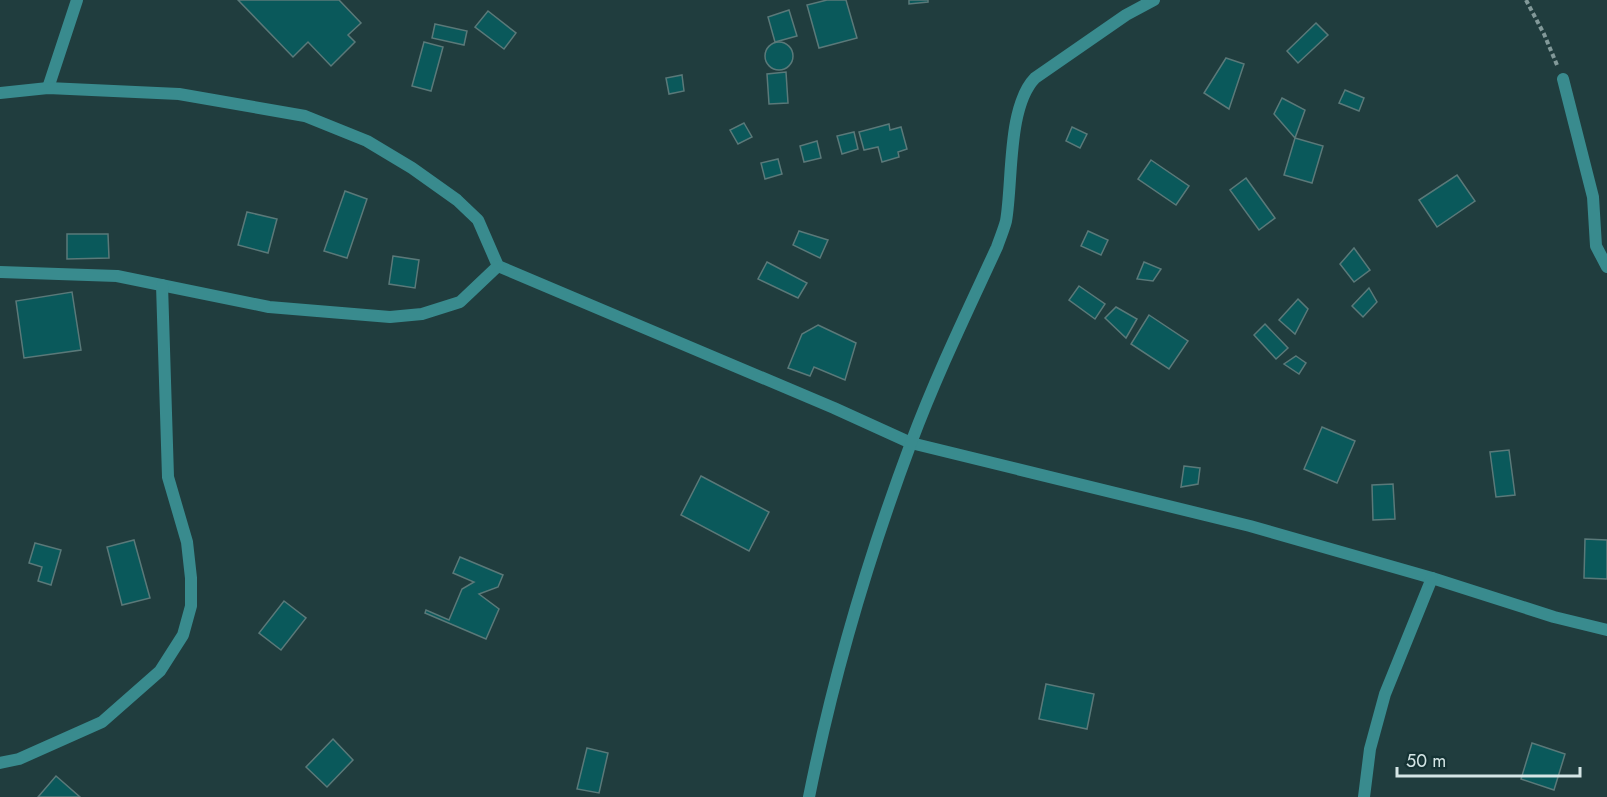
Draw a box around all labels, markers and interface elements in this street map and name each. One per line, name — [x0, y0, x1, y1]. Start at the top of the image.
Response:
scale bar — [1397, 740, 1580, 778]
text: 50 m — [1406, 748, 1446, 774]

